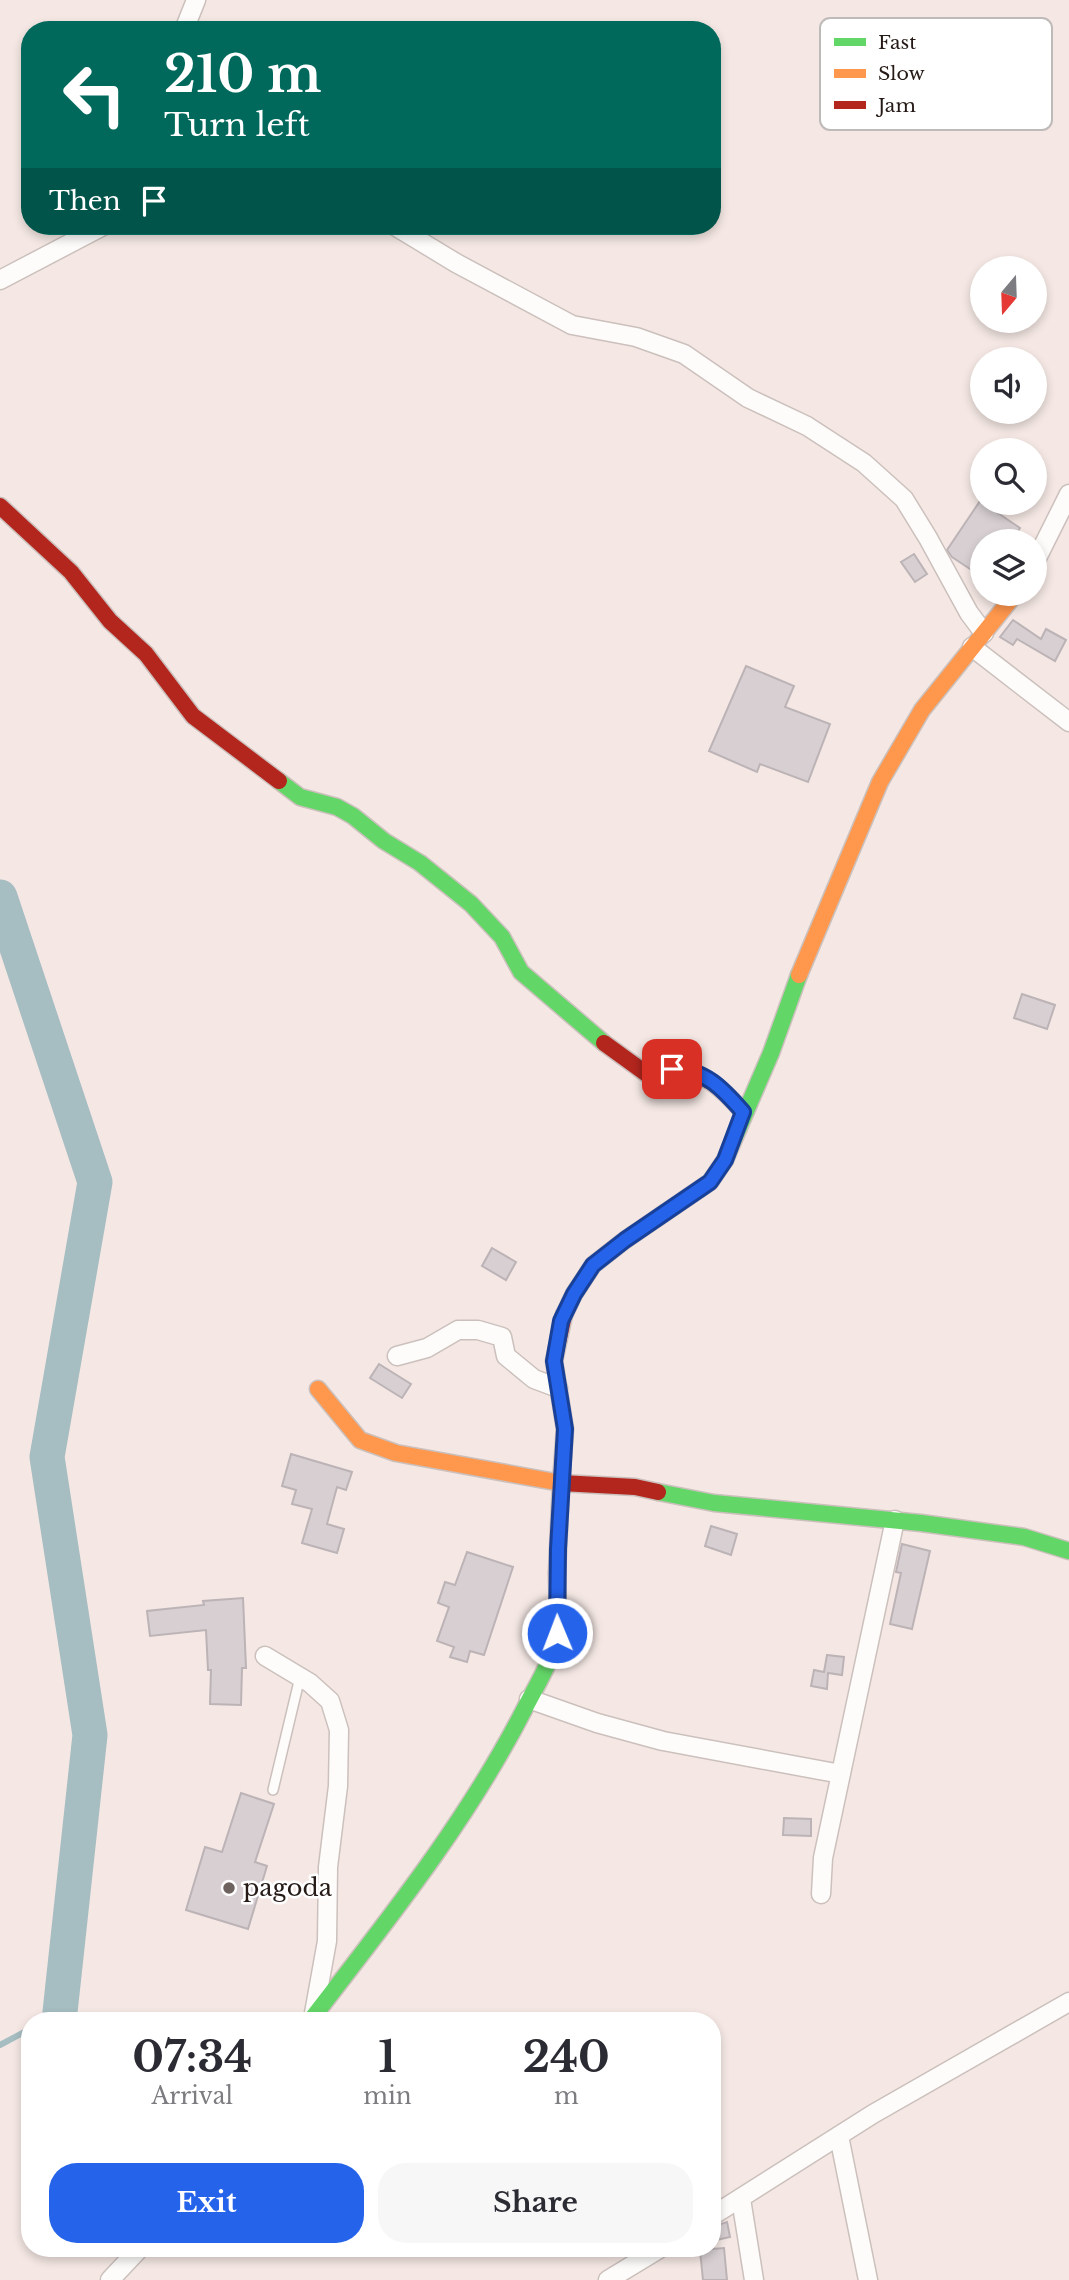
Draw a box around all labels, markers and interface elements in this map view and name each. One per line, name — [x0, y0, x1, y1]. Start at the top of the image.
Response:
legend — [820, 18, 1052, 130]
text: Fast — [878, 31, 917, 54]
text: 210 m — [164, 44, 322, 105]
icon: left — [49, 49, 140, 140]
text: Slow — [878, 62, 925, 85]
text: Jam — [875, 94, 916, 117]
text: Turn left — [164, 105, 310, 145]
icon: arrive — [135, 182, 173, 220]
text: Then — [49, 185, 121, 217]
north arrow — [970, 256, 1046, 332]
map controls — [970, 256, 1047, 606]
button: sound — [970, 347, 1047, 424]
button: search — [970, 438, 1047, 515]
button: layers — [970, 529, 1047, 606]
pin — [642, 1039, 702, 1099]
icon: arrive — [653, 1050, 691, 1088]
position arrow — [520, 1596, 594, 1670]
place label: pagoda — [243, 1873, 333, 1902]
marker: pagoda — [221, 1880, 237, 1896]
text: 07:34 — [132, 2031, 252, 2083]
text: 1 — [378, 2031, 397, 2083]
text: 240 — [523, 2031, 610, 2083]
text: Arrival — [151, 2082, 233, 2110]
text: min — [363, 2082, 412, 2110]
text: m — [554, 2082, 579, 2110]
button: Exit — [49, 2163, 364, 2243]
button: Share — [378, 2163, 693, 2243]

